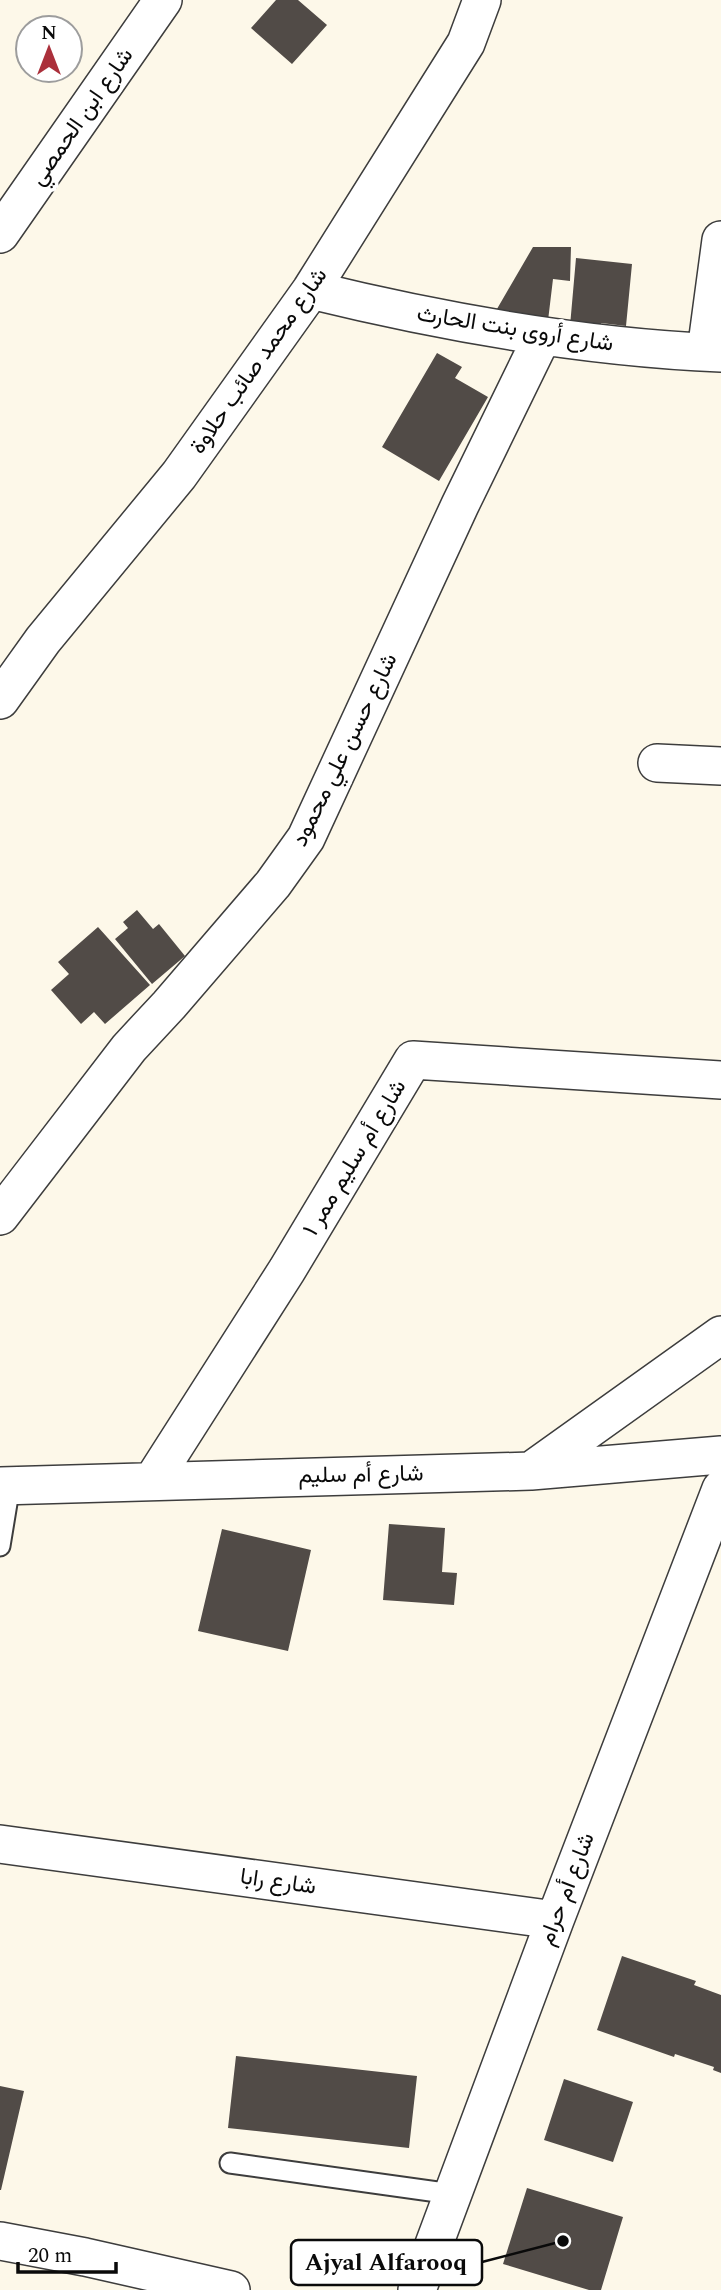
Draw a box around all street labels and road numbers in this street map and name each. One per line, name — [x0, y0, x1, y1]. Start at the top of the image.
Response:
street label: شارع ابن الحمصي — [21, 41, 143, 193]
street label: شارع محمد صائب حلاوة — [181, 261, 337, 461]
street label: شارع أروى بنت الحارث — [414, 296, 616, 362]
street label: شارع حسن علي محمود — [283, 647, 407, 853]
street label: شارع أم سليم ممر ١ — [294, 1073, 416, 1243]
street label: شارع أم سليم — [298, 1456, 424, 1494]
street label: شارع أم حرام — [529, 1827, 605, 1951]
street label: شارع رابا — [238, 1859, 318, 1905]

